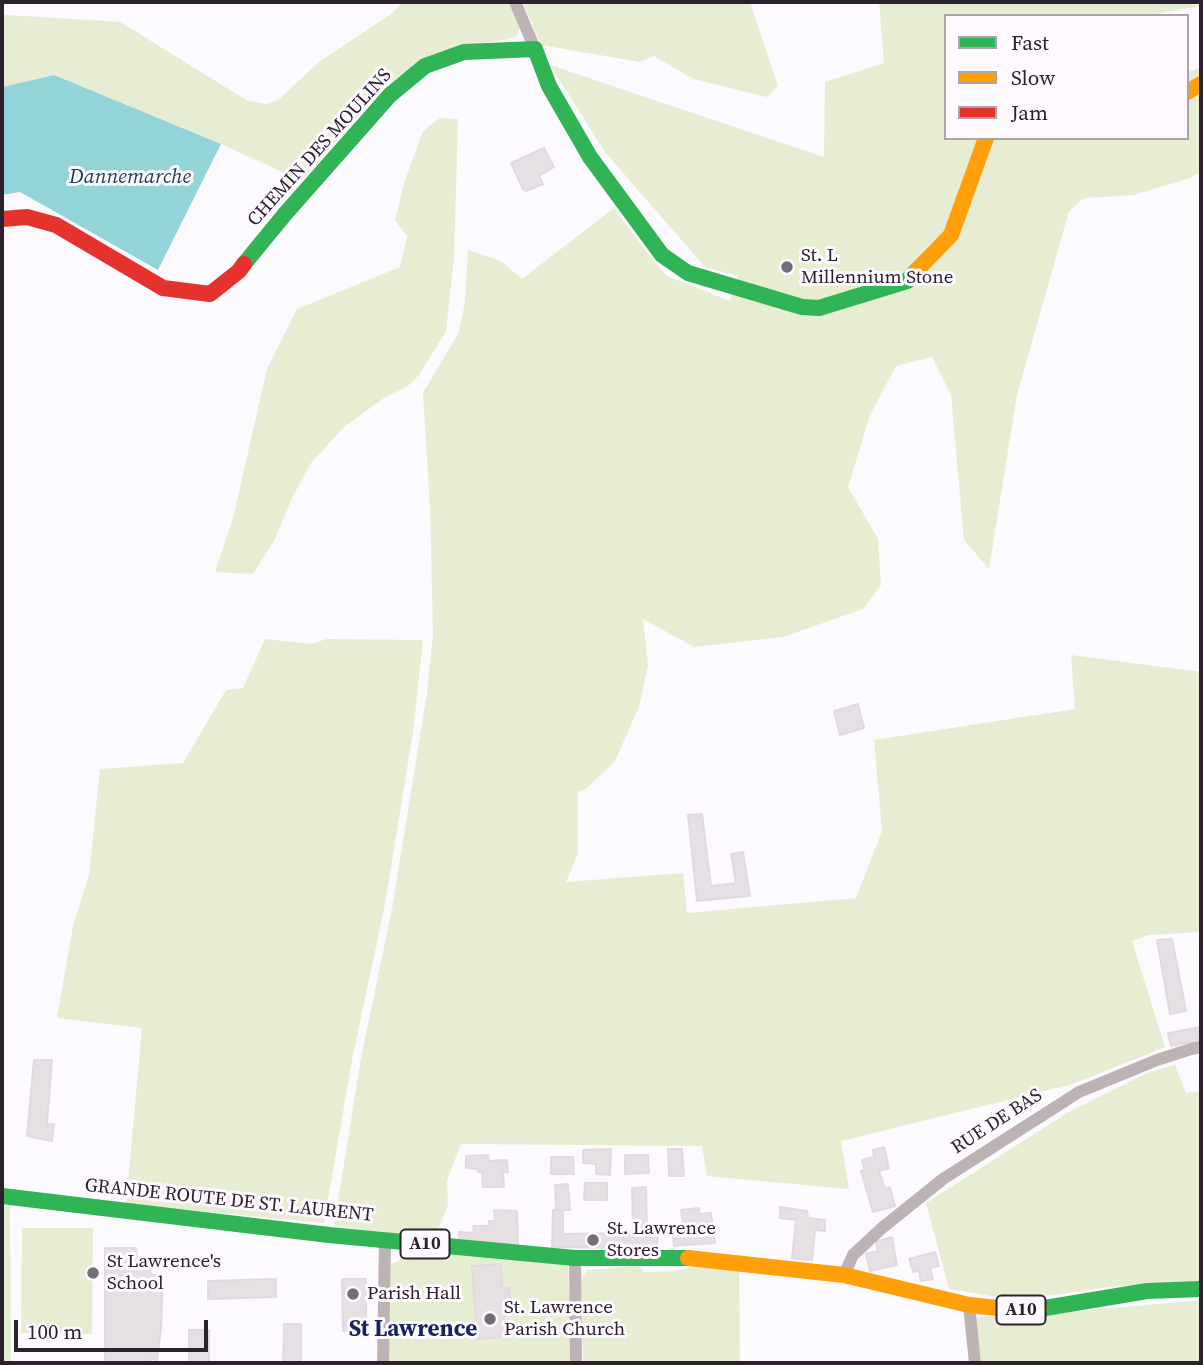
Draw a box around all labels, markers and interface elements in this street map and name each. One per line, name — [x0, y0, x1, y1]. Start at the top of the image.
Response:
legend — [944, 14, 1189, 140]
text: Fast — [1011, 28, 1049, 57]
text: Slow — [1011, 63, 1055, 92]
street label: CHEMIN DES MOULINS — [243, 64, 397, 232]
text: Jam — [1011, 98, 1048, 127]
water label: Dannemarche — [69, 165, 191, 191]
place label: St. L Millennium Stone — [801, 245, 953, 289]
marker: St. L Millennium Stone — [779, 259, 795, 275]
street label: RUE DE BAS — [947, 1084, 1047, 1160]
street label: GRANDE ROUTE DE ST. LAURENT — [84, 1175, 374, 1227]
place label: St. Lawrence Stores — [607, 1218, 716, 1262]
road number: A10 — [400, 1230, 450, 1259]
marker: St. Lawrence Stores — [585, 1232, 601, 1248]
place label: St Lawrence's School — [107, 1251, 221, 1295]
marker: St Lawrence's School — [85, 1265, 101, 1281]
place label: Parish Hall — [367, 1283, 461, 1305]
marker: Parish Hall — [345, 1286, 361, 1302]
road number: A10 — [996, 1296, 1046, 1324]
place label: St. Lawrence Parish Church — [504, 1297, 625, 1341]
scale bar — [18, 1306, 212, 1350]
marker: St. Lawrence Parish Church — [482, 1311, 498, 1327]
district label: St Lawrence — [349, 1316, 477, 1344]
text: 100 m — [27, 1317, 82, 1346]

